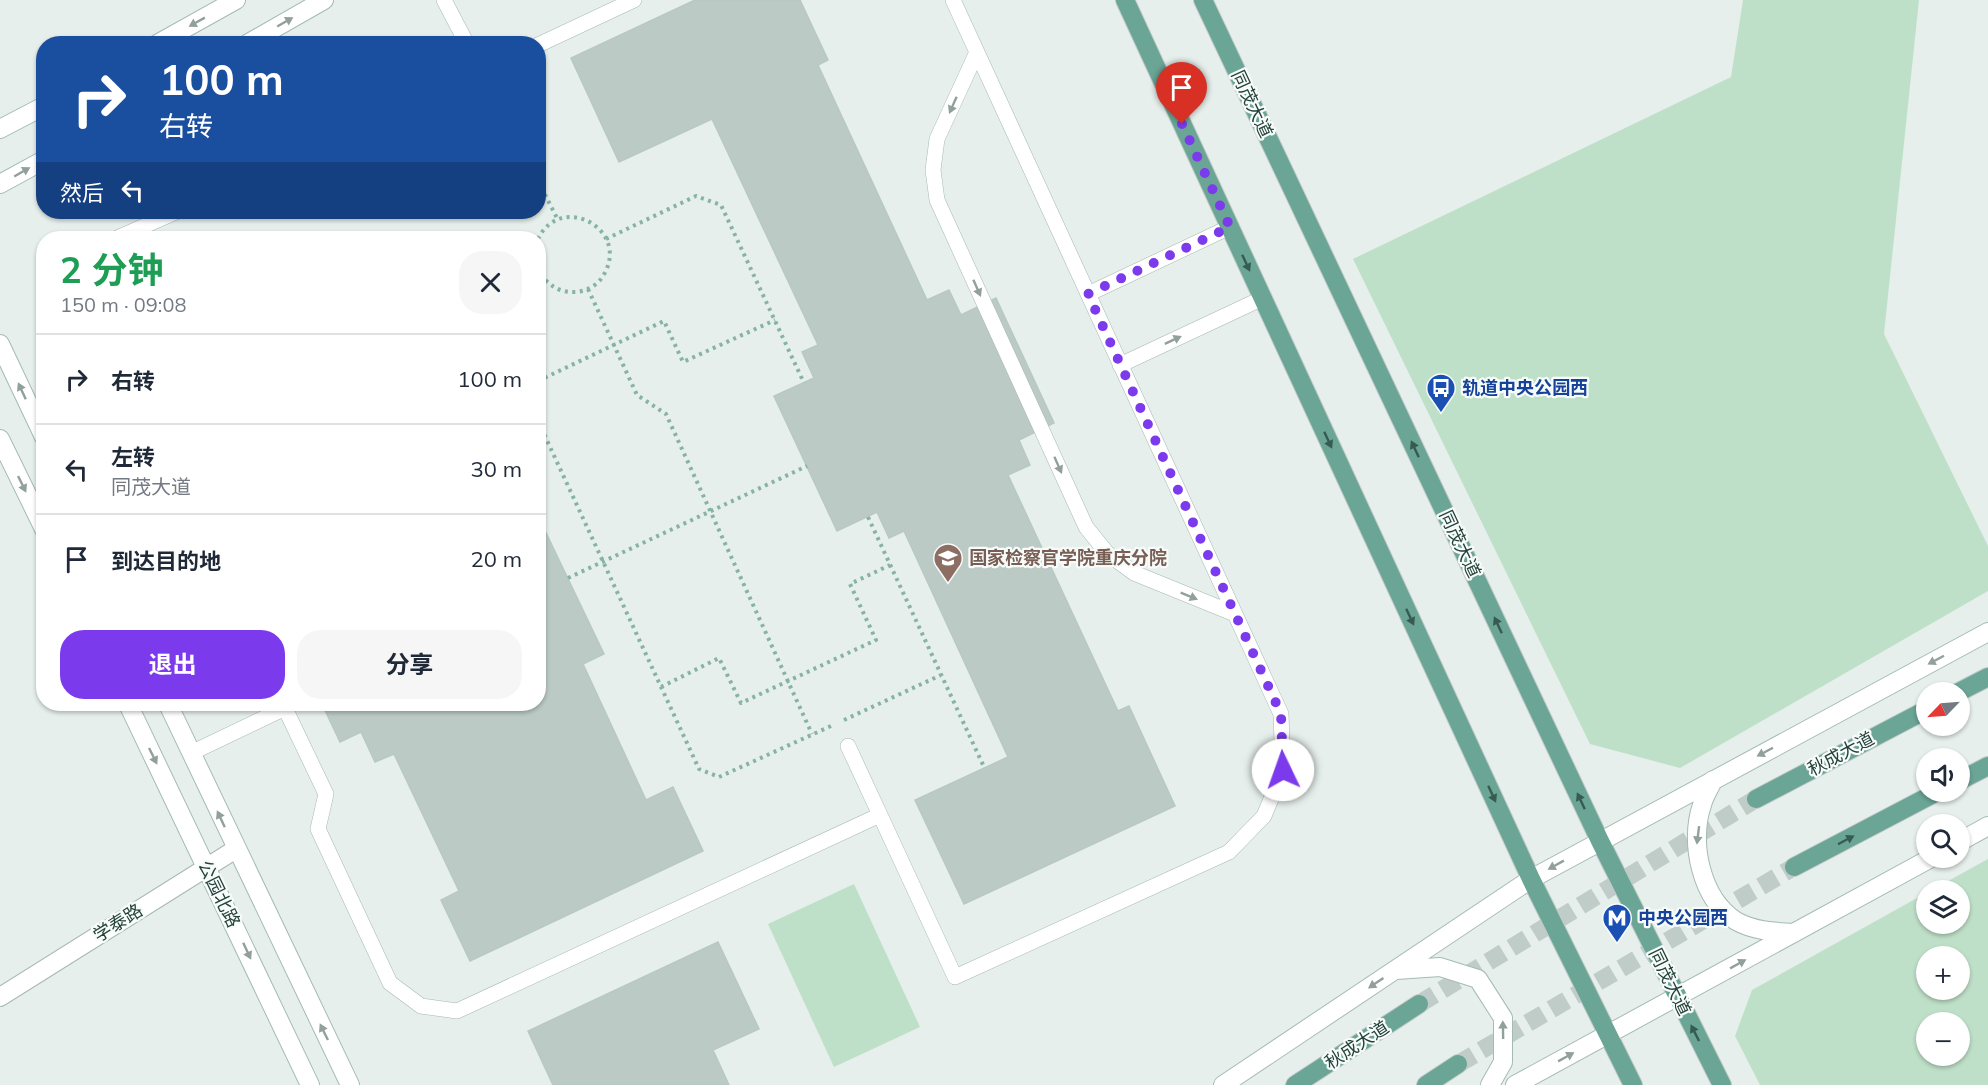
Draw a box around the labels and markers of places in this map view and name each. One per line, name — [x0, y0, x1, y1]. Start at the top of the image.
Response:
pin — [1156, 62, 1207, 124]
bus stop icon: 轨道中央公园西 — [1425, 372, 1457, 414]
place label: 轨道中央公园西 — [1462, 376, 1588, 399]
school or university icon: 国家检察官学院重庆分院 — [932, 542, 964, 584]
place label: 国家检察官学院重庆分院 — [969, 546, 1167, 569]
metro station icon: 中央公园西 — [1601, 902, 1633, 944]
place label: 中央公园西 — [1638, 906, 1728, 929]

